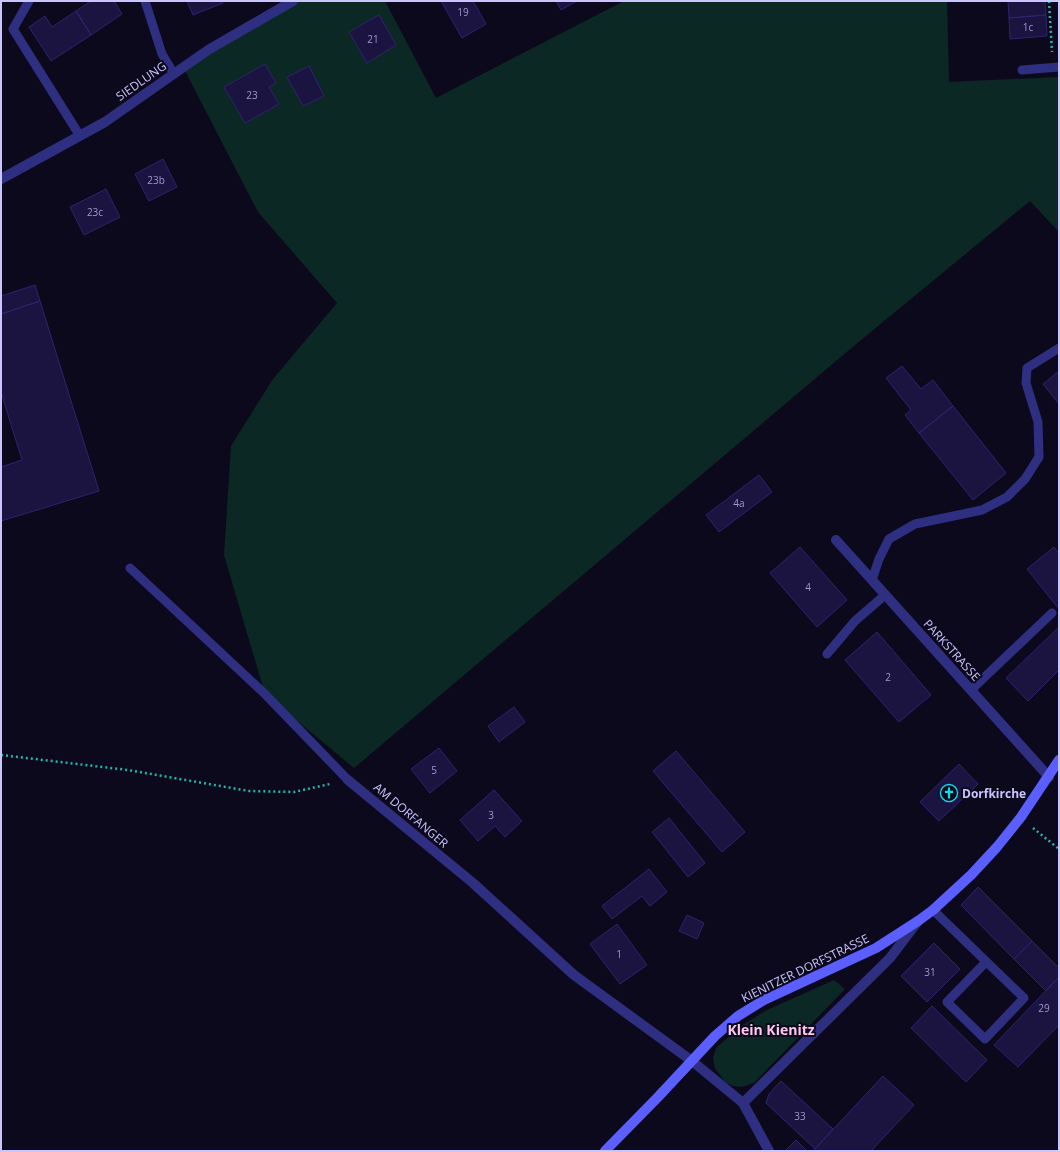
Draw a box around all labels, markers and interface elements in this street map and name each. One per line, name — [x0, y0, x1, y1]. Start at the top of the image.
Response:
house number: 19 — [457, 5, 469, 19]
house number: 1c — [1023, 20, 1033, 34]
house number: 21 — [367, 32, 379, 46]
street label: SIEDLUNG — [112, 57, 170, 105]
house number: 23 — [246, 88, 258, 102]
house number: 23b — [147, 173, 165, 187]
house number: 23c — [87, 205, 103, 219]
house number: 4a — [733, 496, 745, 510]
house number: 4 — [805, 580, 811, 594]
street label: PARKSTRASSE — [920, 615, 984, 685]
house number: 2 — [885, 670, 891, 684]
house number: 5 — [431, 763, 437, 777]
street label: AM DORFANGER — [370, 779, 452, 852]
church icon: Dorfkirche — [939, 783, 959, 803]
place label: Dorfkirche — [962, 785, 1026, 802]
house number: 3 — [488, 808, 494, 822]
street label: KIENITZER DORFSTRASSE — [738, 930, 872, 1006]
house number: 1 — [616, 947, 622, 961]
house number: 31 — [924, 965, 936, 979]
house number: 29 — [1038, 1001, 1050, 1015]
district label: Klein Kienitz — [727, 1020, 815, 1039]
house number: 33 — [794, 1109, 806, 1123]

